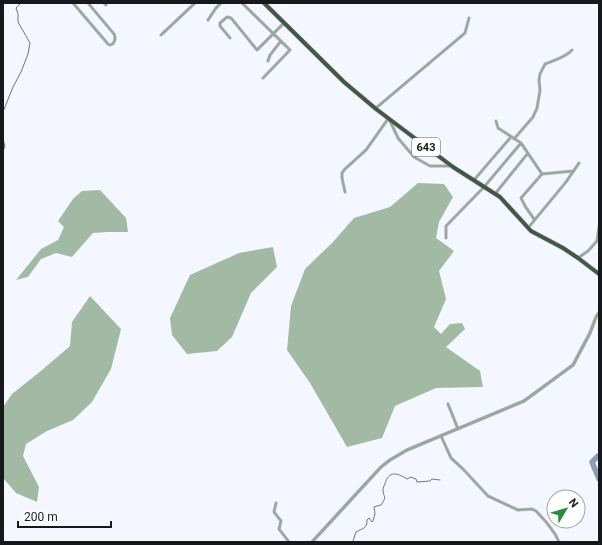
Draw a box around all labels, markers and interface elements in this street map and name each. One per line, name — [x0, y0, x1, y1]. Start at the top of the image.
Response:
road number: 643 — [412, 138, 440, 156]
north arrow — [546, 489, 586, 529]
text: N — [566, 496, 581, 510]
scale bar — [18, 503, 111, 529]
text: 200 m — [24, 510, 58, 524]

